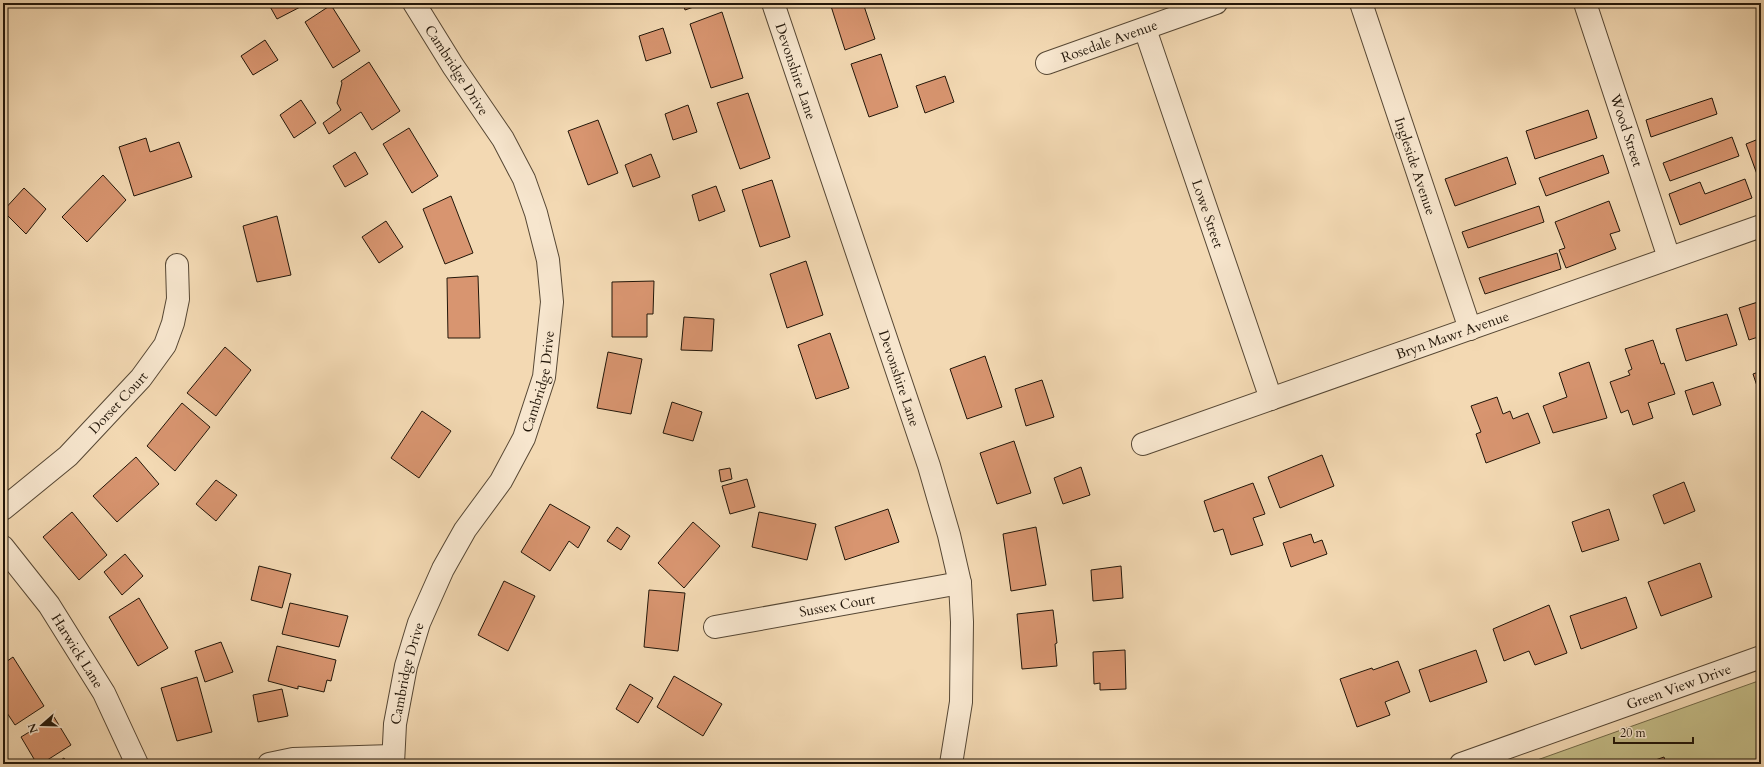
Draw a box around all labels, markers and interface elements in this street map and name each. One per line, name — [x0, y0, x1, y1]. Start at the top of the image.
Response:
street label: Rosedale Avenue — [1059, 16, 1160, 67]
street label: Cambridge Drive — [420, 21, 493, 119]
street label: Devonshire Lane — [770, 21, 821, 122]
street label: Wood Street — [1605, 91, 1647, 170]
street label: Ingleside Avenue — [1390, 115, 1440, 218]
street label: Lowe Street — [1187, 177, 1228, 251]
street label: Bryn Mawr Avenue — [1393, 307, 1512, 364]
street label: Devonshire Lane — [874, 328, 924, 429]
street label: Cambridge Drive — [517, 330, 559, 435]
street label: Dorset Court — [84, 368, 153, 438]
street label: Sussex Court — [798, 589, 877, 622]
street label: Harwick Lane — [47, 610, 108, 692]
street label: Cambridge Drive — [386, 620, 429, 726]
street label: Green View Drive — [1624, 659, 1734, 714]
north arrow — [22, 705, 62, 745]
scale bar — [1614, 719, 1693, 745]
text: N — [24, 721, 42, 735]
text: 20 m — [1620, 725, 1647, 741]

